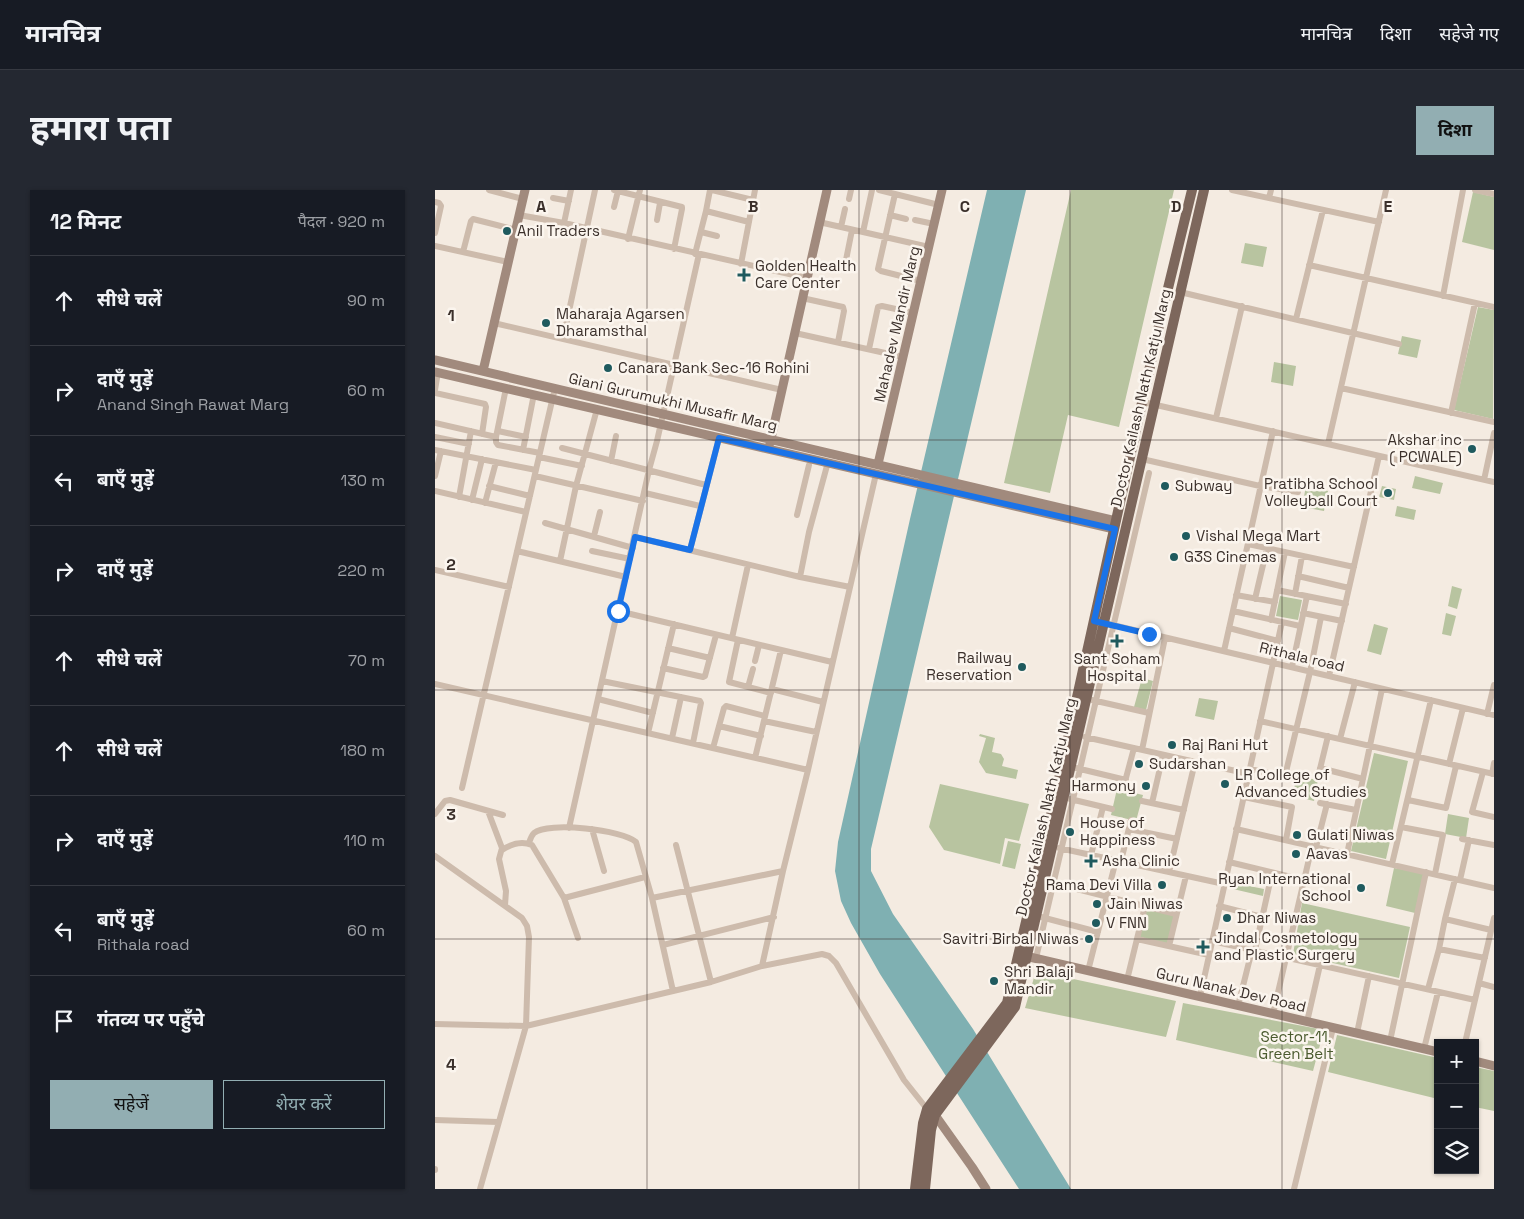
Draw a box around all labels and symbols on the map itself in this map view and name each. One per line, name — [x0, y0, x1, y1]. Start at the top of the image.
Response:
text: A — [536, 196, 546, 217]
text: B — [748, 196, 758, 217]
text: C — [960, 196, 970, 217]
text: D — [1171, 196, 1181, 217]
text: E — [1384, 196, 1393, 217]
place label: Anil Traders — [517, 221, 600, 240]
marker: Anil Traders — [501, 225, 513, 237]
street label: Mahadev Mandir Marg — [869, 244, 924, 404]
place label: Golden Health Care Center — [755, 256, 857, 292]
marker: Golden Health Care Center — [737, 268, 751, 282]
street label: Doctor Kailash Nath Katju Marg — [1106, 287, 1175, 509]
place label: Maharaja Agarsen Dharamsthal — [556, 304, 685, 340]
text: 1 — [447, 305, 455, 326]
marker: Maharaja Agarsen Dharamsthal — [540, 317, 552, 329]
place label: Canara Bank Sec-16 Rohini — [618, 358, 809, 377]
marker: Canara Bank Sec-16 Rohini — [602, 362, 614, 374]
street label: Giani Gurumukhi Musafir Marg — [567, 368, 779, 435]
place label: Akshar inc ( PCWALE) — [1388, 430, 1462, 467]
marker: Akshar inc ( PCWALE) — [1466, 443, 1478, 455]
place label: Pratibha School Volleyball Court — [1264, 474, 1378, 510]
place label: Subway — [1175, 476, 1232, 495]
marker: Subway — [1159, 480, 1171, 492]
marker: Pratibha School Volleyball Court — [1382, 487, 1394, 499]
place label: Vishal Mega Mart — [1196, 526, 1320, 545]
marker: Vishal Mega Mart — [1180, 530, 1192, 542]
place label: G3S Cinemas — [1184, 547, 1277, 566]
marker: G3S Cinemas — [1168, 551, 1180, 563]
text: 2 — [446, 554, 456, 575]
route start — [607, 600, 630, 623]
route end — [1138, 623, 1161, 646]
marker: Sant Soham Hospital — [1110, 634, 1124, 648]
street label: Rithala road — [1258, 637, 1347, 676]
place label: Railway Reservation — [926, 648, 1012, 684]
place label: Sant Soham Hospital — [1074, 649, 1160, 685]
marker: Railway Reservation — [1016, 661, 1028, 673]
street label: Doctor Kailash Nath Katju Marg — [1011, 696, 1080, 918]
place label: Raj Rani Hut — [1182, 735, 1268, 754]
marker: Raj Rani Hut — [1166, 739, 1178, 751]
place label: Sudarshan — [1149, 754, 1226, 773]
marker: Sudarshan — [1133, 758, 1145, 770]
place label: LR College of Advanced Studies — [1235, 765, 1367, 801]
place label: Harmony — [1071, 776, 1136, 795]
marker: LR College of Advanced Studies — [1219, 778, 1231, 790]
marker: Harmony — [1140, 780, 1152, 792]
text: 3 — [446, 804, 456, 825]
place label: House of Happiness — [1080, 813, 1155, 849]
place label: Gulati Niwas — [1307, 825, 1394, 844]
marker: House of Happiness — [1064, 826, 1076, 838]
marker: Gulati Niwas — [1291, 829, 1303, 841]
place label: Aavas — [1306, 844, 1348, 863]
marker: Aavas — [1290, 848, 1302, 860]
place label: Asha Clinic — [1102, 851, 1180, 870]
marker: Asha Clinic — [1084, 854, 1098, 868]
place label: Ryan International School — [1218, 869, 1351, 905]
place label: Rama Devi Villa — [1046, 875, 1152, 894]
marker: Rama Devi Villa — [1156, 879, 1168, 891]
marker: Ryan International School — [1355, 882, 1367, 894]
place label: Jain Niwas — [1107, 894, 1183, 913]
marker: Jain Niwas — [1091, 898, 1103, 910]
place label: Dhar Niwas — [1237, 908, 1316, 927]
marker: Dhar Niwas — [1221, 912, 1233, 924]
place label: V FNN — [1106, 913, 1147, 932]
marker: V FNN — [1090, 917, 1102, 929]
place label: Jindal Cosmetology and Plastic Surgery — [1214, 928, 1358, 964]
place label: Savitri Birbal Niwas — [943, 929, 1079, 948]
marker: Savitri Birbal Niwas — [1083, 933, 1095, 945]
marker: Jindal Cosmetology and Plastic Surgery — [1196, 940, 1210, 954]
place label: Shri Balaji Mandir — [1004, 962, 1074, 998]
street label: Guru Nanak Dev Road — [1154, 963, 1308, 1016]
marker: Shri Balaji Mandir — [988, 975, 1000, 987]
park label: Sector-11, Green Belt — [1258, 1027, 1334, 1063]
text: 4 — [446, 1054, 456, 1075]

